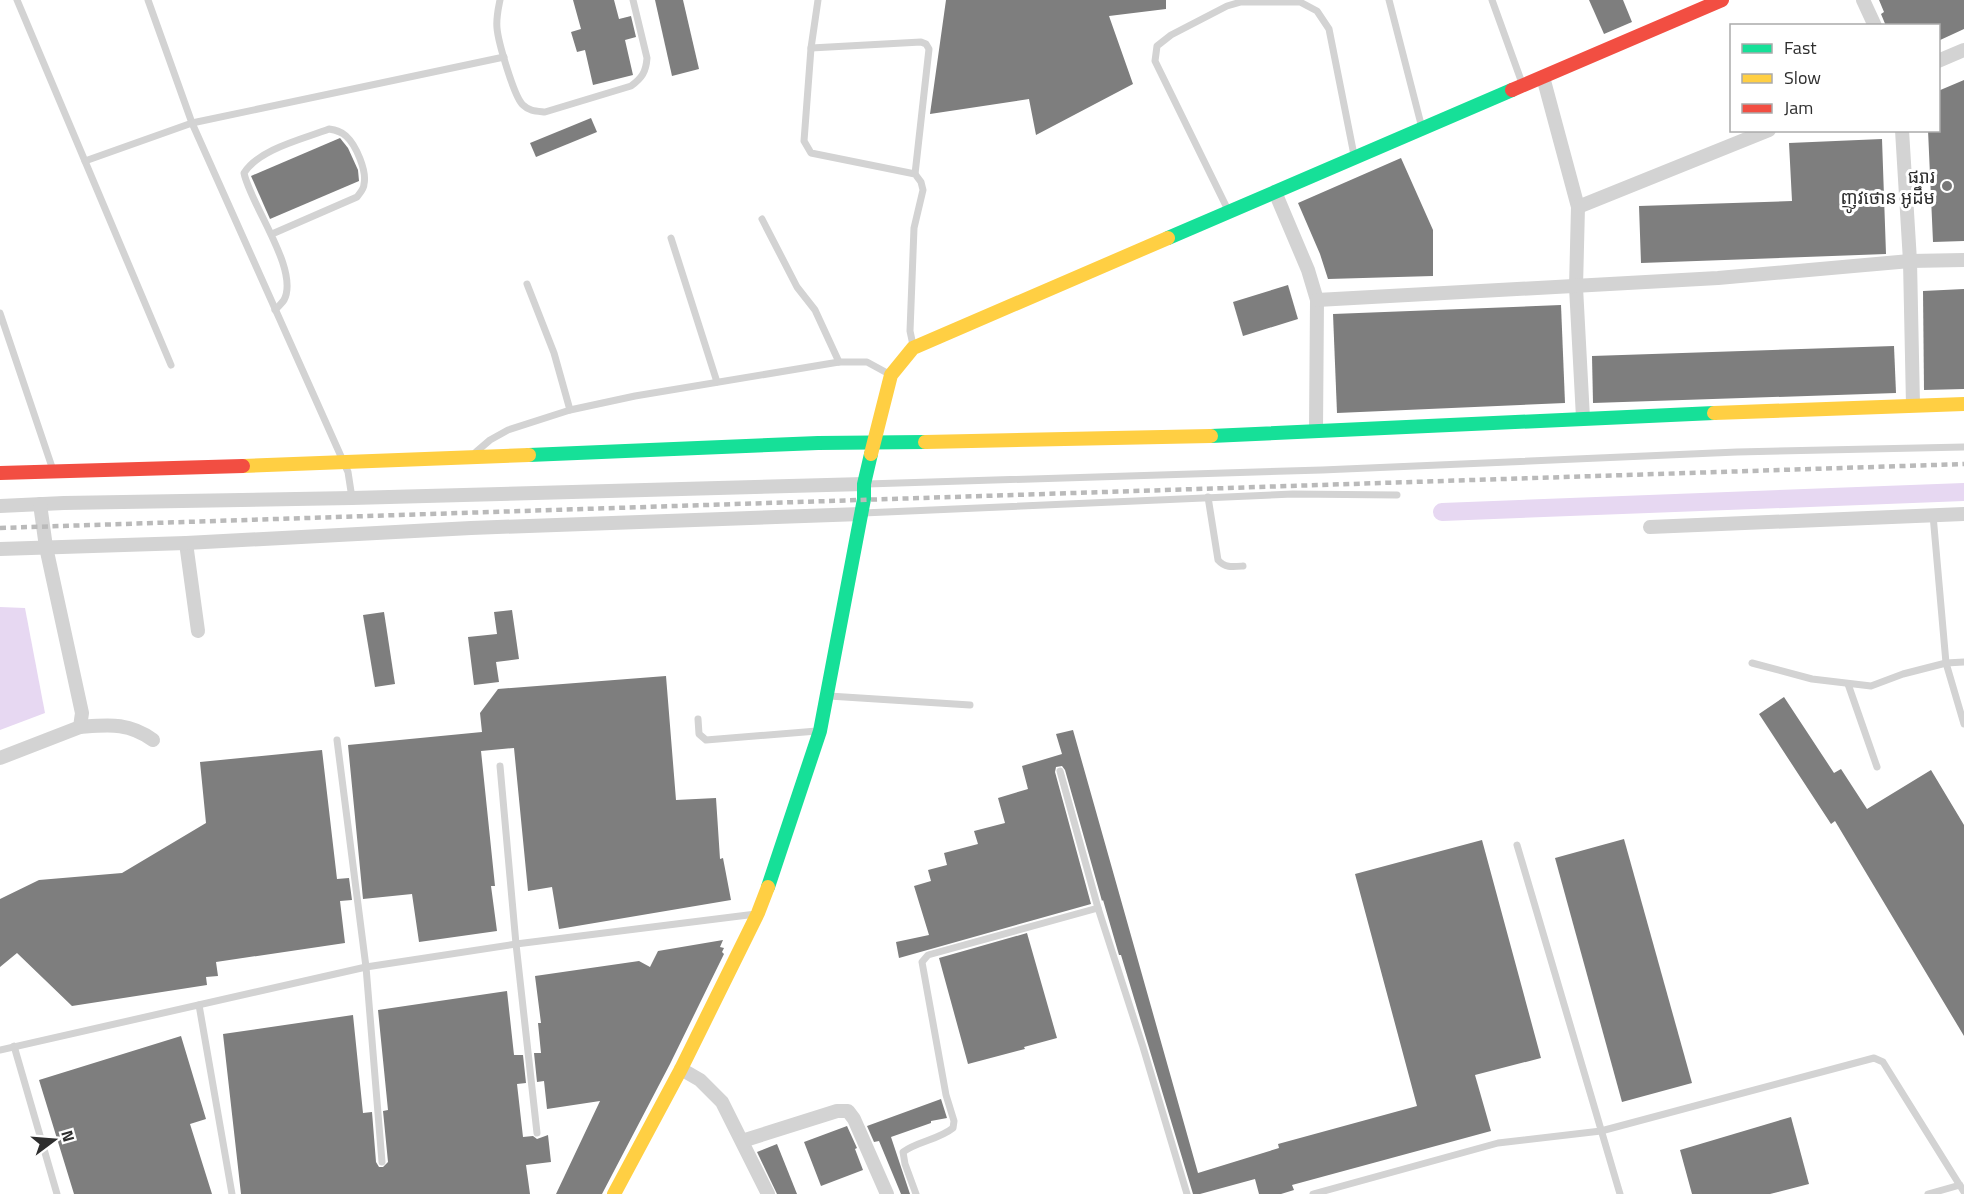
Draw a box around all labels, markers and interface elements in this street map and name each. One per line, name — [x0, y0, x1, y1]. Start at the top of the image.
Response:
legend — [1730, 24, 1940, 132]
text: Fast — [1784, 34, 1817, 61]
text: Slow — [1784, 64, 1821, 91]
text: Jam — [1784, 94, 1813, 121]
place label: ផ្សារ ញូវថោន អូដឹម — [1841, 163, 1935, 213]
marker: ផ្សារ ញូវថោន អូដឹម — [1940, 179, 1954, 193]
north arrow — [24, 1110, 84, 1170]
text: N — [55, 1127, 81, 1145]

